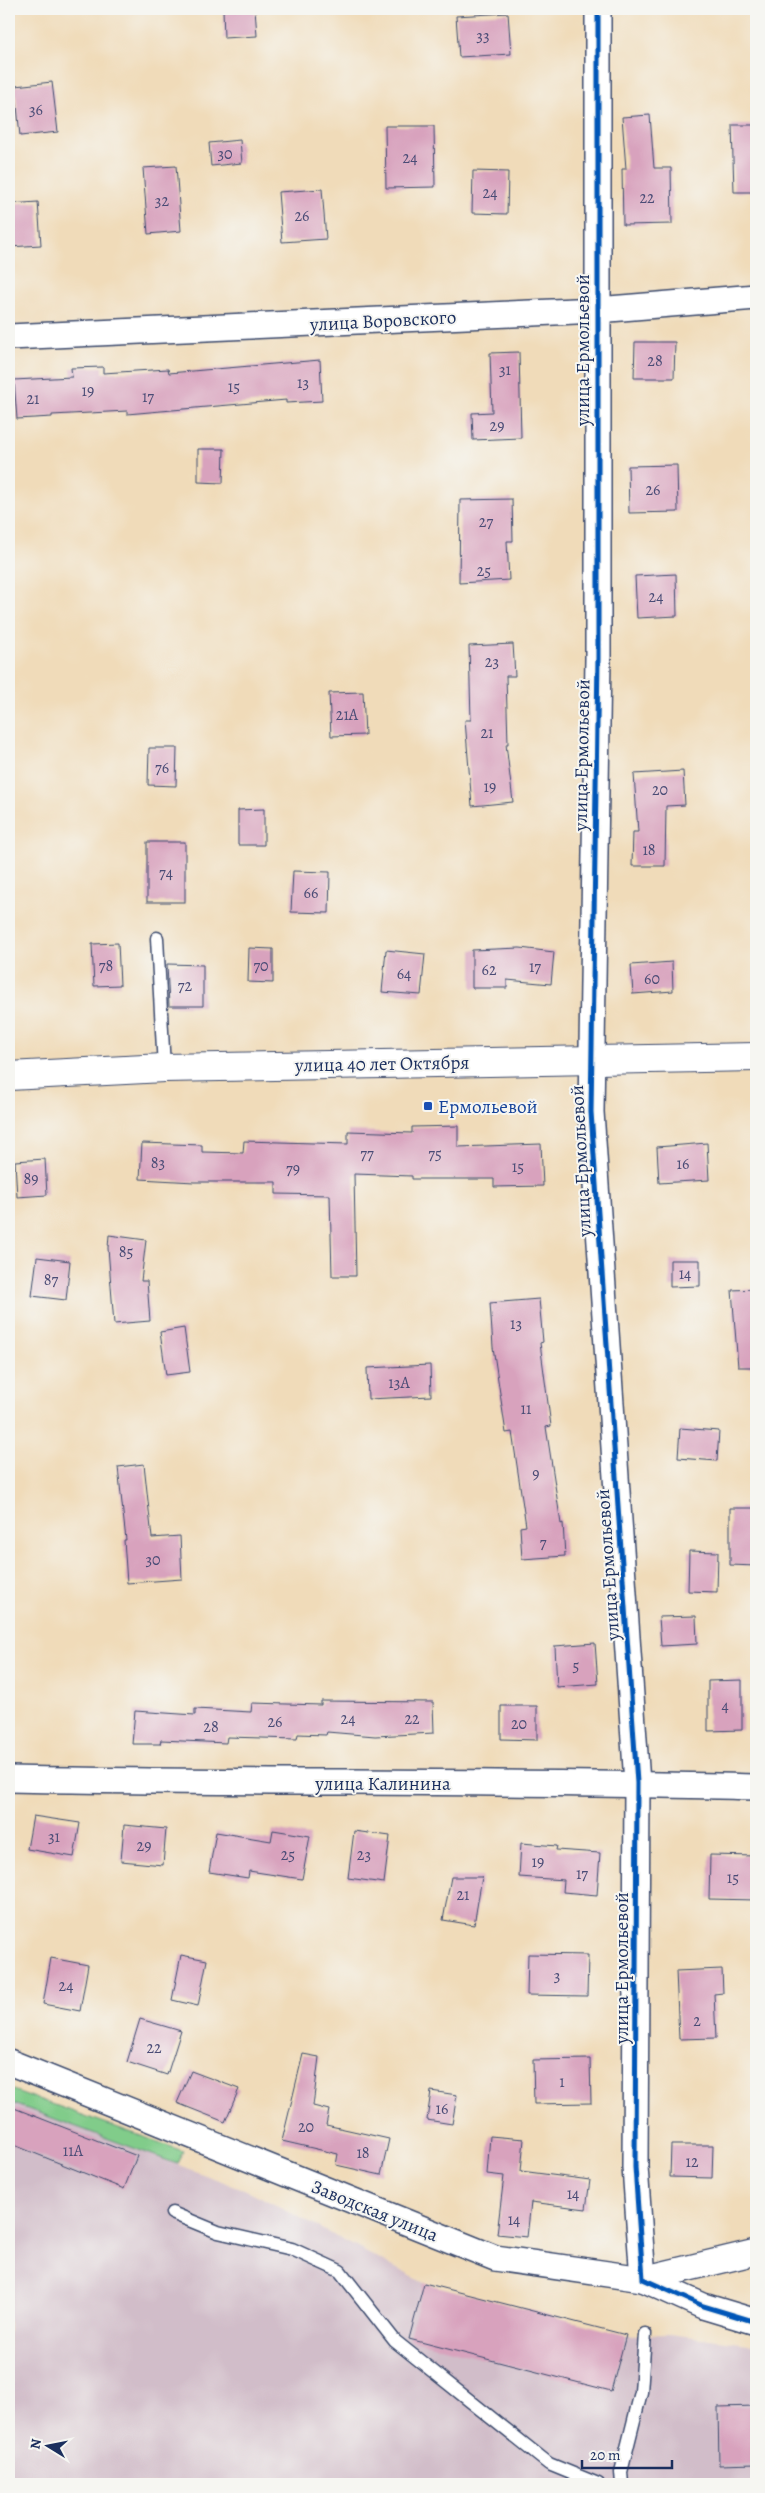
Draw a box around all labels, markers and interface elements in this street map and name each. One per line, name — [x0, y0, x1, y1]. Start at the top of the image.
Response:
house number: 33 — [476, 25, 490, 47]
house number: 36 — [29, 99, 43, 121]
house number: 30 — [217, 143, 233, 165]
house number: 24 — [403, 147, 417, 169]
house number: 24 — [483, 182, 497, 204]
house number: 22 — [639, 187, 655, 209]
house number: 32 — [155, 190, 170, 212]
house number: 26 — [295, 205, 310, 227]
street label: улица Ермольевой — [570, 274, 596, 427]
street label: улица Воровского — [308, 304, 457, 338]
house number: 28 — [647, 350, 663, 372]
house number: 31 — [499, 359, 512, 381]
house number: 13 — [297, 372, 309, 394]
house number: 15 — [228, 376, 240, 398]
house number: 19 — [82, 380, 94, 402]
house number: 17 — [142, 386, 154, 408]
house number: 21 — [26, 388, 40, 410]
house number: 29 — [490, 415, 504, 437]
house number: 26 — [646, 479, 661, 501]
house number: 27 — [479, 511, 493, 533]
house number: 25 — [477, 560, 491, 582]
house number: 24 — [649, 586, 663, 608]
house number: 23 — [485, 651, 499, 673]
street label: улица Ермольевой — [568, 679, 596, 832]
house number: 21А — [336, 704, 359, 726]
house number: 21 — [480, 722, 494, 744]
house number: 76 — [155, 757, 169, 779]
house number: 19 — [484, 776, 496, 798]
house number: 20 — [652, 779, 668, 801]
house number: 18 — [642, 839, 656, 861]
house number: 74 — [159, 862, 173, 884]
house number: 66 — [304, 882, 318, 904]
house number: 78 — [99, 955, 113, 977]
house number: 70 — [253, 955, 269, 977]
house number: 17 — [529, 956, 541, 978]
house number: 62 — [482, 959, 497, 981]
house number: 64 — [397, 963, 411, 985]
house number: 60 — [644, 968, 660, 990]
house number: 72 — [178, 975, 193, 997]
street label: улица 40 лет Октября — [294, 1049, 469, 1079]
street label: улица Ермольевой — [564, 1084, 598, 1239]
place label: Ермольевой — [438, 1094, 538, 1120]
marker: Ермольевой — [422, 1100, 434, 1112]
house number: 77 — [360, 1143, 374, 1165]
house number: 75 — [428, 1143, 442, 1165]
house number: 83 — [151, 1152, 165, 1174]
house number: 16 — [677, 1153, 689, 1175]
house number: 15 — [512, 1156, 524, 1178]
house number: 79 — [286, 1158, 300, 1180]
house number: 89 — [23, 1168, 39, 1190]
house number: 85 — [119, 1241, 133, 1263]
house number: 14 — [679, 1263, 691, 1285]
house number: 87 — [44, 1269, 59, 1291]
house number: 13 — [510, 1313, 522, 1335]
house number: 13А — [388, 1372, 410, 1394]
house number: 11 — [521, 1398, 532, 1420]
house number: 9 — [532, 1463, 540, 1485]
street label: улица Ермольевой — [590, 1488, 626, 1643]
house number: 7 — [540, 1532, 547, 1554]
house number: 30 — [145, 1549, 161, 1571]
house number: 5 — [573, 1655, 580, 1677]
house number: 4 — [721, 1695, 729, 1717]
house number: 24 — [341, 1708, 355, 1730]
house number: 22 — [404, 1708, 420, 1730]
house number: 26 — [268, 1711, 283, 1733]
house number: 20 — [511, 1713, 527, 1735]
house number: 28 — [203, 1716, 219, 1738]
street label: улица Калинина — [314, 1771, 451, 1797]
house number: 31 — [48, 1826, 61, 1848]
house number: 29 — [137, 1835, 151, 1857]
house number: 25 — [281, 1844, 295, 1866]
house number: 23 — [357, 1844, 371, 1866]
house number: 19 — [532, 1851, 544, 1873]
house number: 17 — [576, 1863, 588, 1885]
house number: 15 — [727, 1867, 739, 1889]
house number: 21 — [456, 1884, 470, 1906]
street label: улица Ермольевой — [609, 1892, 635, 2045]
house number: 3 — [554, 1965, 560, 1987]
house number: 24 — [59, 1975, 73, 1997]
house number: 2 — [693, 2010, 701, 2032]
house number: 22 — [146, 2037, 162, 2059]
house number: 1 — [559, 2071, 565, 2093]
house number: 16 — [436, 2098, 448, 2120]
house number: 20 — [298, 2116, 314, 2138]
house number: 11А — [63, 2140, 84, 2162]
house number: 18 — [356, 2142, 370, 2164]
house number: 12 — [685, 2151, 699, 2173]
street label: Заводская улица — [307, 2174, 442, 2248]
house number: 14 — [567, 2183, 579, 2205]
house number: 14 — [508, 2209, 520, 2231]
north arrow — [22, 2420, 72, 2470]
text: N — [25, 2437, 46, 2451]
scale bar — [582, 2438, 672, 2470]
text: 20 m — [590, 2445, 621, 2465]

